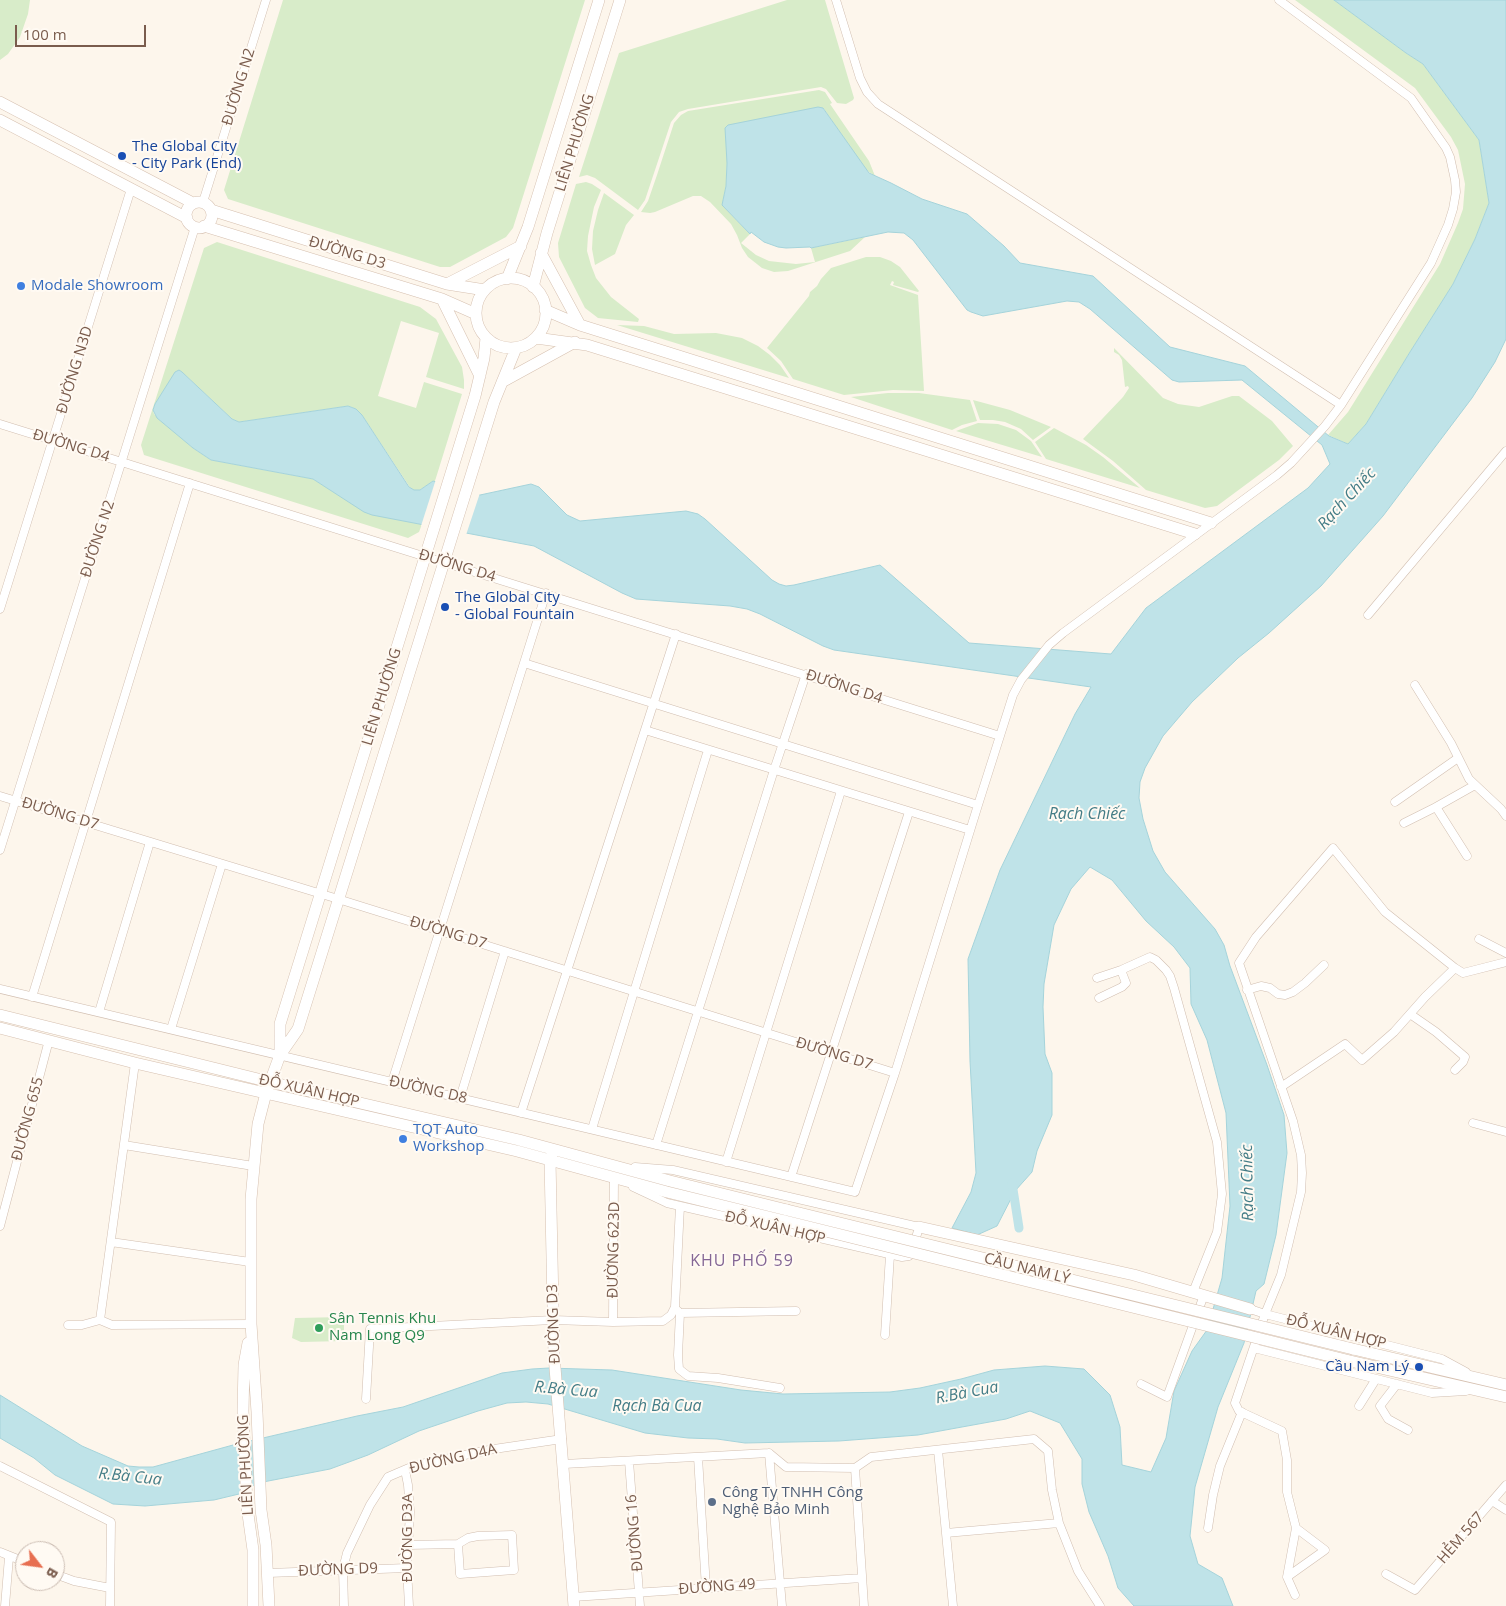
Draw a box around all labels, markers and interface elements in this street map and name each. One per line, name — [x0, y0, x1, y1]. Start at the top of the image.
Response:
scale bar — [18, 15, 149, 47]
text: 100 m — [23, 24, 67, 44]
street label: ĐƯỜNG N2 — [219, 46, 259, 128]
street label: LIÊN PHƯỜNG — [552, 92, 598, 194]
place label: The Global City - City Park (End) — [132, 138, 242, 173]
marker: The Global City - City Park (End) — [116, 150, 128, 162]
street label: ĐƯỜNG D3 — [306, 233, 388, 273]
place label: Modale Showroom — [31, 277, 163, 295]
marker: Modale Showroom — [15, 280, 27, 292]
street label: ĐƯỜNG N3D — [53, 324, 97, 416]
street label: ĐƯỜNG D4 — [30, 426, 112, 466]
water label: Rạch Chiếc — [1314, 464, 1380, 534]
street label: ĐƯỜNG N2 — [77, 498, 119, 580]
street label: ĐƯỜNG D4 — [416, 546, 498, 586]
place label: The Global City - Global Fountain — [455, 589, 574, 624]
marker: The Global City - Global Fountain — [439, 601, 451, 613]
street label: LIÊN PHƯỜNG — [359, 646, 405, 748]
street label: ĐƯỜNG D4 — [803, 666, 885, 708]
street label: ĐƯỜNG D7 — [19, 794, 101, 834]
water label: Rạch Chiếc — [1049, 804, 1125, 824]
street label: ĐƯỜNG D7 — [407, 913, 489, 953]
street label: ĐƯỜNG D7 — [793, 1034, 875, 1074]
street label: ĐỖ XUÂN HỢP — [257, 1071, 361, 1111]
street label: ĐƯỜNG D8 — [387, 1072, 469, 1108]
street label: ĐƯỜNG 655 — [8, 1075, 48, 1163]
place label: TQT Auto Workshop — [413, 1121, 484, 1156]
marker: TQT Auto Workshop — [397, 1133, 409, 1145]
water label: Rạch Chiếc — [1238, 1144, 1258, 1222]
street label: ĐƯỜNG 623D — [604, 1201, 624, 1299]
street label: ĐỖ XUÂN HỢP — [723, 1208, 827, 1248]
street label: CẦU NAM LÝ — [982, 1250, 1072, 1288]
district label: KHU PHỐ 59 — [689, 1251, 795, 1271]
street label: ĐƯỜNG D3 — [544, 1284, 564, 1364]
place label: Sân Tennis Khu Nam Long Q9 — [329, 1310, 436, 1345]
street label: ĐỖ XUÂN HỢP — [1284, 1311, 1388, 1353]
marker: Sân Tennis Khu Nam Long Q9 — [313, 1322, 325, 1334]
place label: Cầu Nam Lý — [1325, 1358, 1409, 1376]
marker: Cầu Nam Lý — [1413, 1361, 1425, 1373]
water label: R.Bà Cua — [533, 1378, 599, 1402]
water label: R.Bà Cua — [934, 1378, 1000, 1408]
water label: Rạch Bà Cua — [612, 1396, 702, 1416]
street label: LIÊN PHƯỜNG — [234, 1414, 258, 1516]
street label: ĐƯỜNG D4A — [408, 1440, 498, 1478]
water label: R.Bà Cua — [97, 1464, 163, 1490]
place label: Công Ty TNHH Công Nghệ Bảo Minh — [722, 1484, 863, 1519]
street label: ĐƯỜNG D3A — [399, 1493, 417, 1583]
street label: ĐƯỜNG 16 — [623, 1494, 647, 1572]
marker: Công Ty TNHH Công Nghệ Bảo Minh — [706, 1496, 718, 1508]
street label: HẺM 567 — [1434, 1509, 1488, 1567]
north arrow — [15, 1541, 65, 1591]
street label: ĐƯỜNG D9 — [298, 1560, 378, 1580]
text: B — [42, 1564, 63, 1582]
street label: ĐƯỜNG 49 — [678, 1575, 756, 1599]

